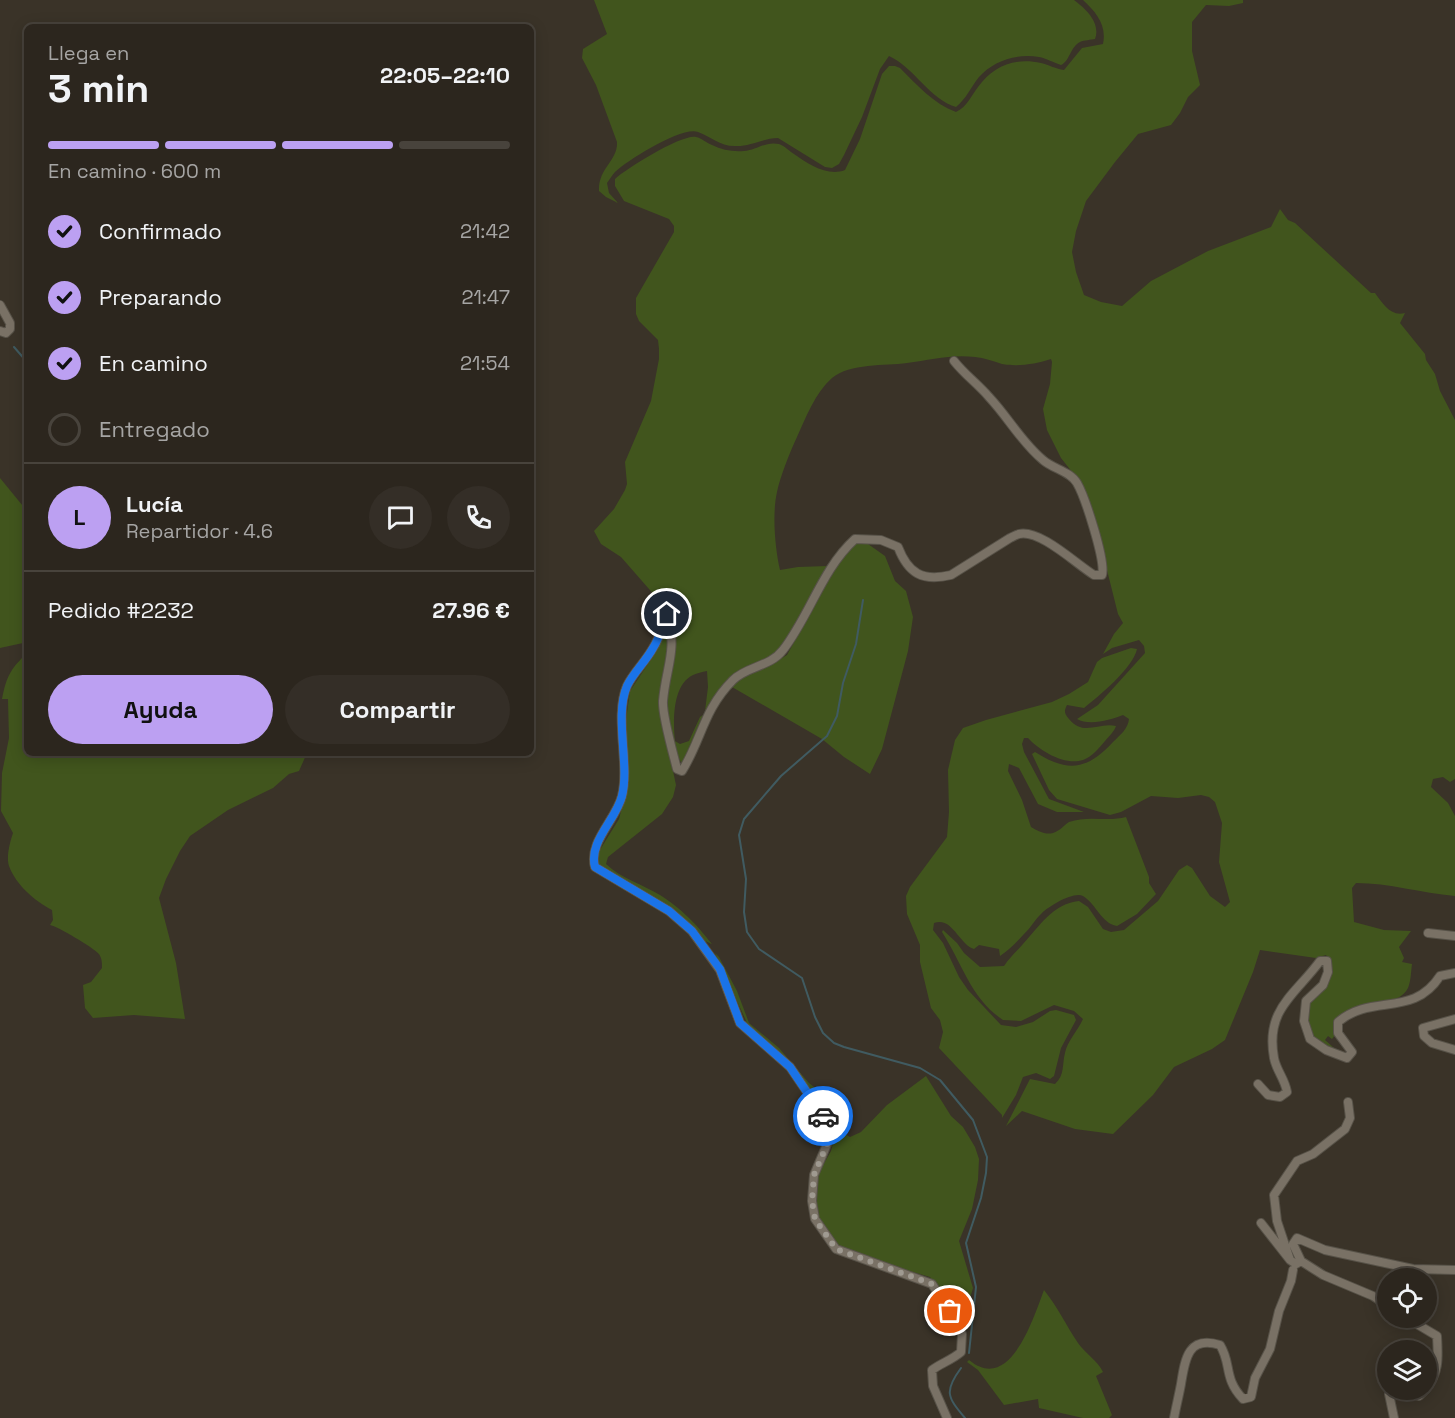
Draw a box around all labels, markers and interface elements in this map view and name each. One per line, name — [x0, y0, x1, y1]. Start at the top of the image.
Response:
text: Llega en — [48, 40, 129, 66]
text: 22:05–22:10 — [380, 61, 510, 89]
text: 3 min — [48, 64, 149, 113]
text: En camino · 600 m — [48, 158, 221, 184]
icon: check — [48, 215, 81, 248]
text: Confirmado — [99, 217, 222, 245]
text: 21:42 — [460, 218, 510, 244]
icon: check — [48, 281, 81, 314]
text: Preparando — [99, 283, 222, 311]
text: 21:47 — [461, 284, 510, 310]
icon: check — [48, 347, 81, 380]
text: En camino — [99, 349, 208, 377]
text: 21:54 — [460, 350, 510, 376]
text: Entregado — [99, 415, 210, 443]
button: chat — [369, 486, 432, 549]
button: phone — [447, 486, 510, 549]
text: Lucía — [126, 490, 183, 518]
text: L — [74, 503, 85, 531]
text: Repartidor · 4.6 — [126, 518, 273, 544]
pin — [641, 588, 692, 639]
text: Pedido #2232 — [48, 596, 194, 624]
text: 27.96 € — [432, 596, 510, 624]
icon: home — [650, 597, 683, 630]
button: Ayuda — [48, 675, 273, 744]
button: Compartir — [285, 675, 510, 744]
courier — [793, 1086, 853, 1146]
icon: car — [807, 1100, 840, 1133]
map controls — [1377, 1268, 1437, 1400]
button: locate — [1377, 1268, 1437, 1328]
pin — [924, 1285, 975, 1336]
icon: bag — [933, 1294, 966, 1327]
button: layers — [1377, 1340, 1437, 1400]

